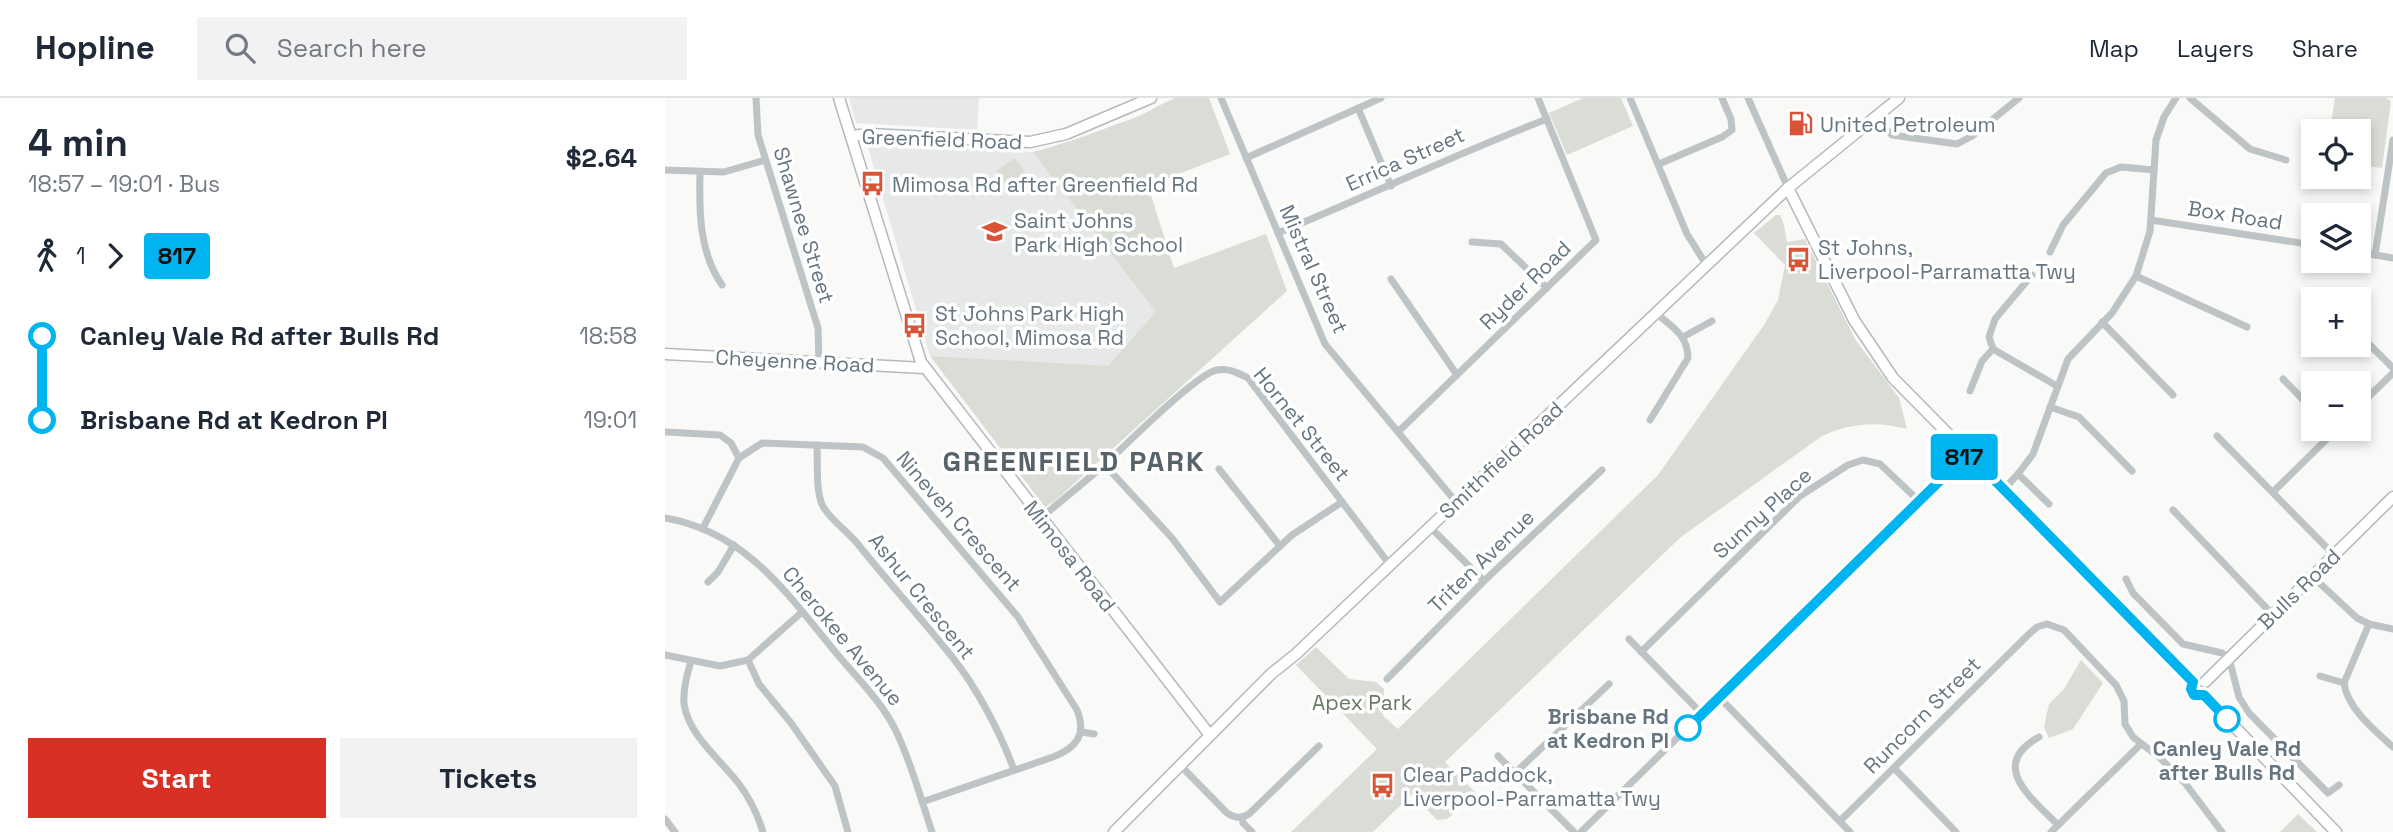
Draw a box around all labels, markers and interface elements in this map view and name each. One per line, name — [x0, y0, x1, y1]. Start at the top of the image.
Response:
search box — [197, 17, 687, 80]
text: Hopline — [35, 27, 155, 69]
icon: search — [221, 29, 259, 67]
text: Search here — [277, 31, 427, 65]
text: Map — [2089, 33, 2139, 64]
text: Layers — [2177, 33, 2254, 64]
text: Share — [2292, 33, 2358, 64]
fuel station icon: United Petroleum — [1786, 110, 1814, 138]
place label: United Petroleum — [1820, 111, 1996, 138]
text: 4 min — [28, 119, 128, 167]
map controls — [2301, 119, 2371, 441]
button: locate — [2301, 119, 2371, 189]
street label: Errica Street — [1341, 121, 1469, 197]
street label: Greenfield Road — [861, 123, 1023, 155]
text: $2.64 — [566, 141, 637, 175]
street label: Shawnee Street — [767, 144, 841, 306]
text: 18:57 – 19:01 · Bus — [28, 169, 220, 199]
bus stop icon: Mimosa Rd after Greenfield Rd — [858, 170, 886, 198]
place label: Mimosa Rd after Greenfield Rd — [892, 171, 1198, 198]
street label: Box Road — [2186, 194, 2284, 236]
street label: Mistral Street — [1274, 200, 1354, 338]
button: layers — [2301, 203, 2371, 273]
place label: Saint Johns Park High School — [1014, 207, 1183, 258]
school or university icon: Saint Johns Park High School — [980, 218, 1008, 246]
place label: St Johns, Liverpool-Parramatta Twy — [1818, 234, 2076, 285]
street label: Ryder Road — [1474, 235, 1576, 335]
icon: walk — [28, 237, 66, 275]
icon: forward — [96, 237, 134, 275]
text: 817 — [158, 240, 196, 271]
text: 1 — [76, 241, 86, 271]
bus stop icon: St Johns, Liverpool-Parramatta Twy — [1784, 245, 1812, 273]
button: + — [2301, 287, 2371, 357]
place label: St Johns Park High School, Mimosa Rd — [935, 300, 1124, 351]
bus stop icon: St Johns Park High School, Mimosa Rd — [901, 311, 929, 339]
text: Canley Vale Rd after Bulls Rd — [80, 319, 439, 353]
text: 18:58 — [579, 321, 637, 351]
street label: Cheyenne Road — [715, 343, 875, 379]
street label: Hornet Street — [1248, 362, 1356, 486]
button: − — [2301, 371, 2371, 441]
street label: Smithfield Road — [1433, 395, 1569, 525]
text: Brisbane Rd at Kedron Pl — [80, 403, 388, 437]
text: 19:01 — [583, 405, 637, 435]
line badge: 817 — [1924, 434, 2004, 480]
text: 817 — [1945, 441, 1983, 472]
district label: GREENFIELD PARK — [942, 443, 1206, 479]
street label: Nineveh Crescent — [891, 445, 1027, 597]
street label: Sunny Place — [1707, 461, 1817, 565]
street label: Mimosa Road — [1018, 495, 1122, 617]
street label: Triten Avenue — [1422, 503, 1540, 619]
street label: Ashur Crescent — [863, 527, 981, 665]
street label: Bulls Road — [2252, 543, 2346, 635]
street label: Cherokee Avenue — [777, 561, 909, 711]
street label: Runcorn Street — [1858, 651, 1986, 779]
park label: Apex Park — [1312, 689, 1412, 716]
place label: Brisbane Rd at Kedron Pl — [1547, 703, 1669, 754]
marker: Canley Vale Rd after Bulls Rd — [2214, 706, 2240, 732]
marker: Brisbane Rd at Kedron Pl — [1675, 715, 1701, 741]
place label: Canley Vale Rd after Bulls Rd — [2153, 735, 2301, 786]
button: Start — [28, 738, 326, 818]
button: Tickets — [340, 738, 637, 818]
place label: Clear Paddock, Liverpool-Parramatta Twy — [1403, 761, 1661, 812]
bus stop icon: Clear Paddock, Liverpool-Parramatta Twy — [1369, 772, 1397, 800]

